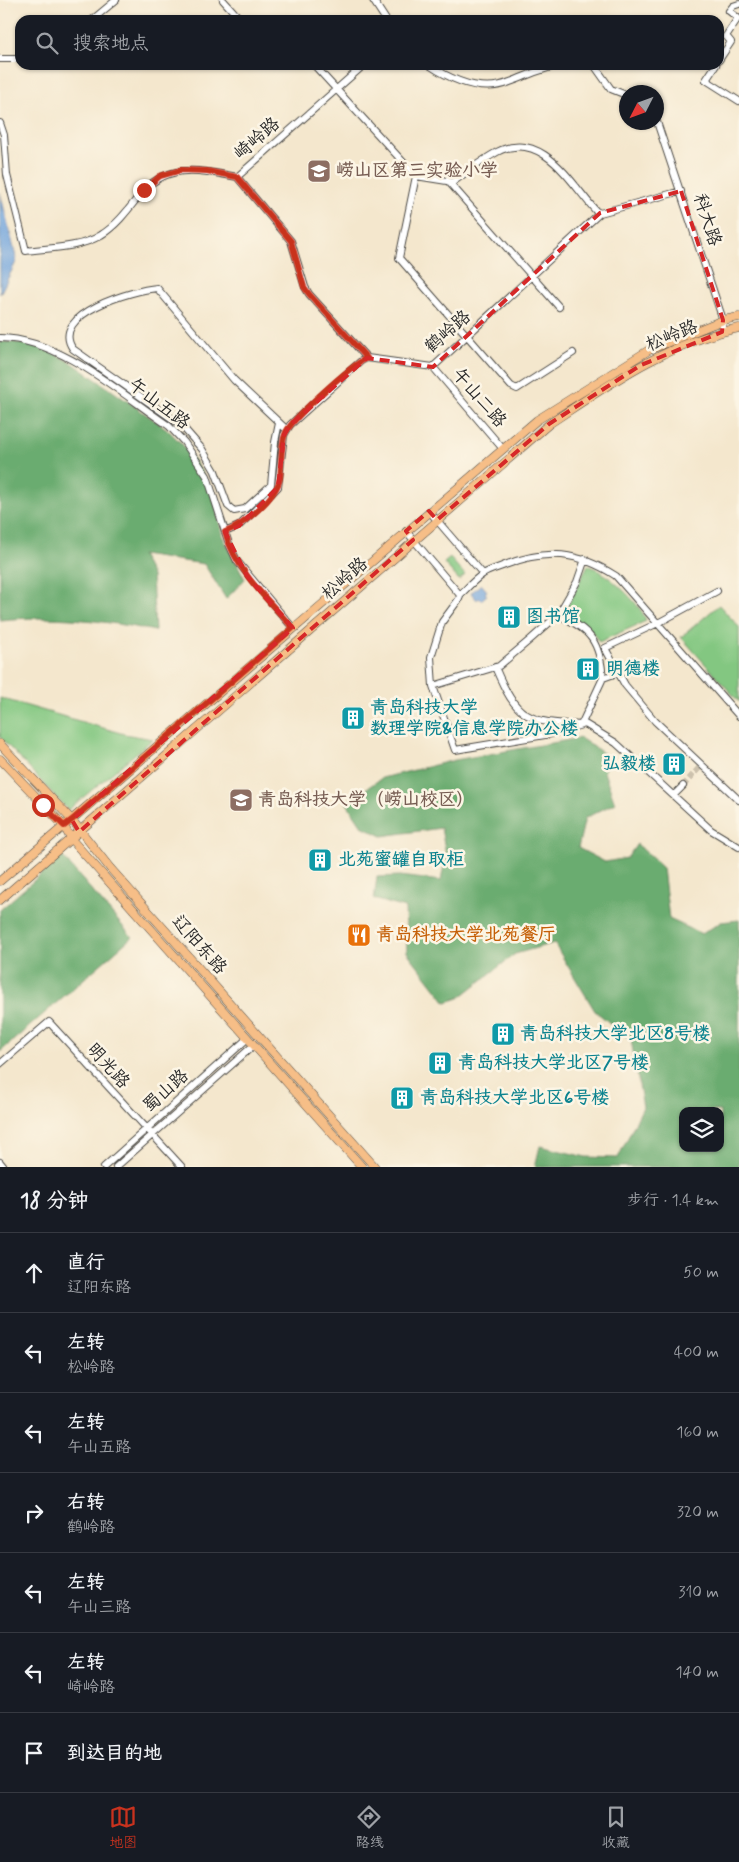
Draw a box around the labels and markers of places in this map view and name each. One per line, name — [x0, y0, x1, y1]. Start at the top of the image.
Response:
school or university icon: 崂山区第三实验小学 — [306, 158, 332, 184]
place label: 崂山区第三实验小学 — [336, 159, 498, 183]
building icon: 图书馆 — [496, 604, 522, 630]
place label: 图书馆 — [526, 605, 580, 629]
building icon: 明德楼 — [575, 656, 601, 682]
place label: 明德楼 — [606, 657, 660, 681]
place label: 青岛科技大学 数理学院&信息学院办公楼 — [370, 696, 578, 741]
building icon: 青岛科技大学 数理学院&信息学院办公楼 — [340, 705, 366, 731]
building icon: 弘毅楼 — [661, 751, 687, 777]
place label: 弘毅楼 — [602, 752, 656, 776]
school or university icon: 青岛科技大学（崂山校区） — [228, 787, 254, 813]
place label: 青岛科技大学（崂山校区） — [258, 788, 474, 812]
building icon: 北苑蜜罐自取柜 — [307, 847, 333, 873]
place label: 北苑蜜罐自取柜 — [338, 848, 464, 872]
restaurant icon: 青岛科技大学北苑餐厅 — [346, 922, 372, 948]
place label: 青岛科技大学北苑餐厅 — [376, 923, 556, 947]
building icon: 青岛科技大学北区8号楼 — [490, 1021, 516, 1047]
place label: 青岛科技大学北区8号楼 — [520, 1022, 710, 1046]
building icon: 青岛科技大学北区7号楼 — [427, 1050, 453, 1076]
place label: 青岛科技大学北区7号楼 — [458, 1051, 649, 1075]
building icon: 青岛科技大学北区6号楼 — [389, 1085, 415, 1111]
place label: 青岛科技大学北区6号楼 — [420, 1086, 609, 1110]

